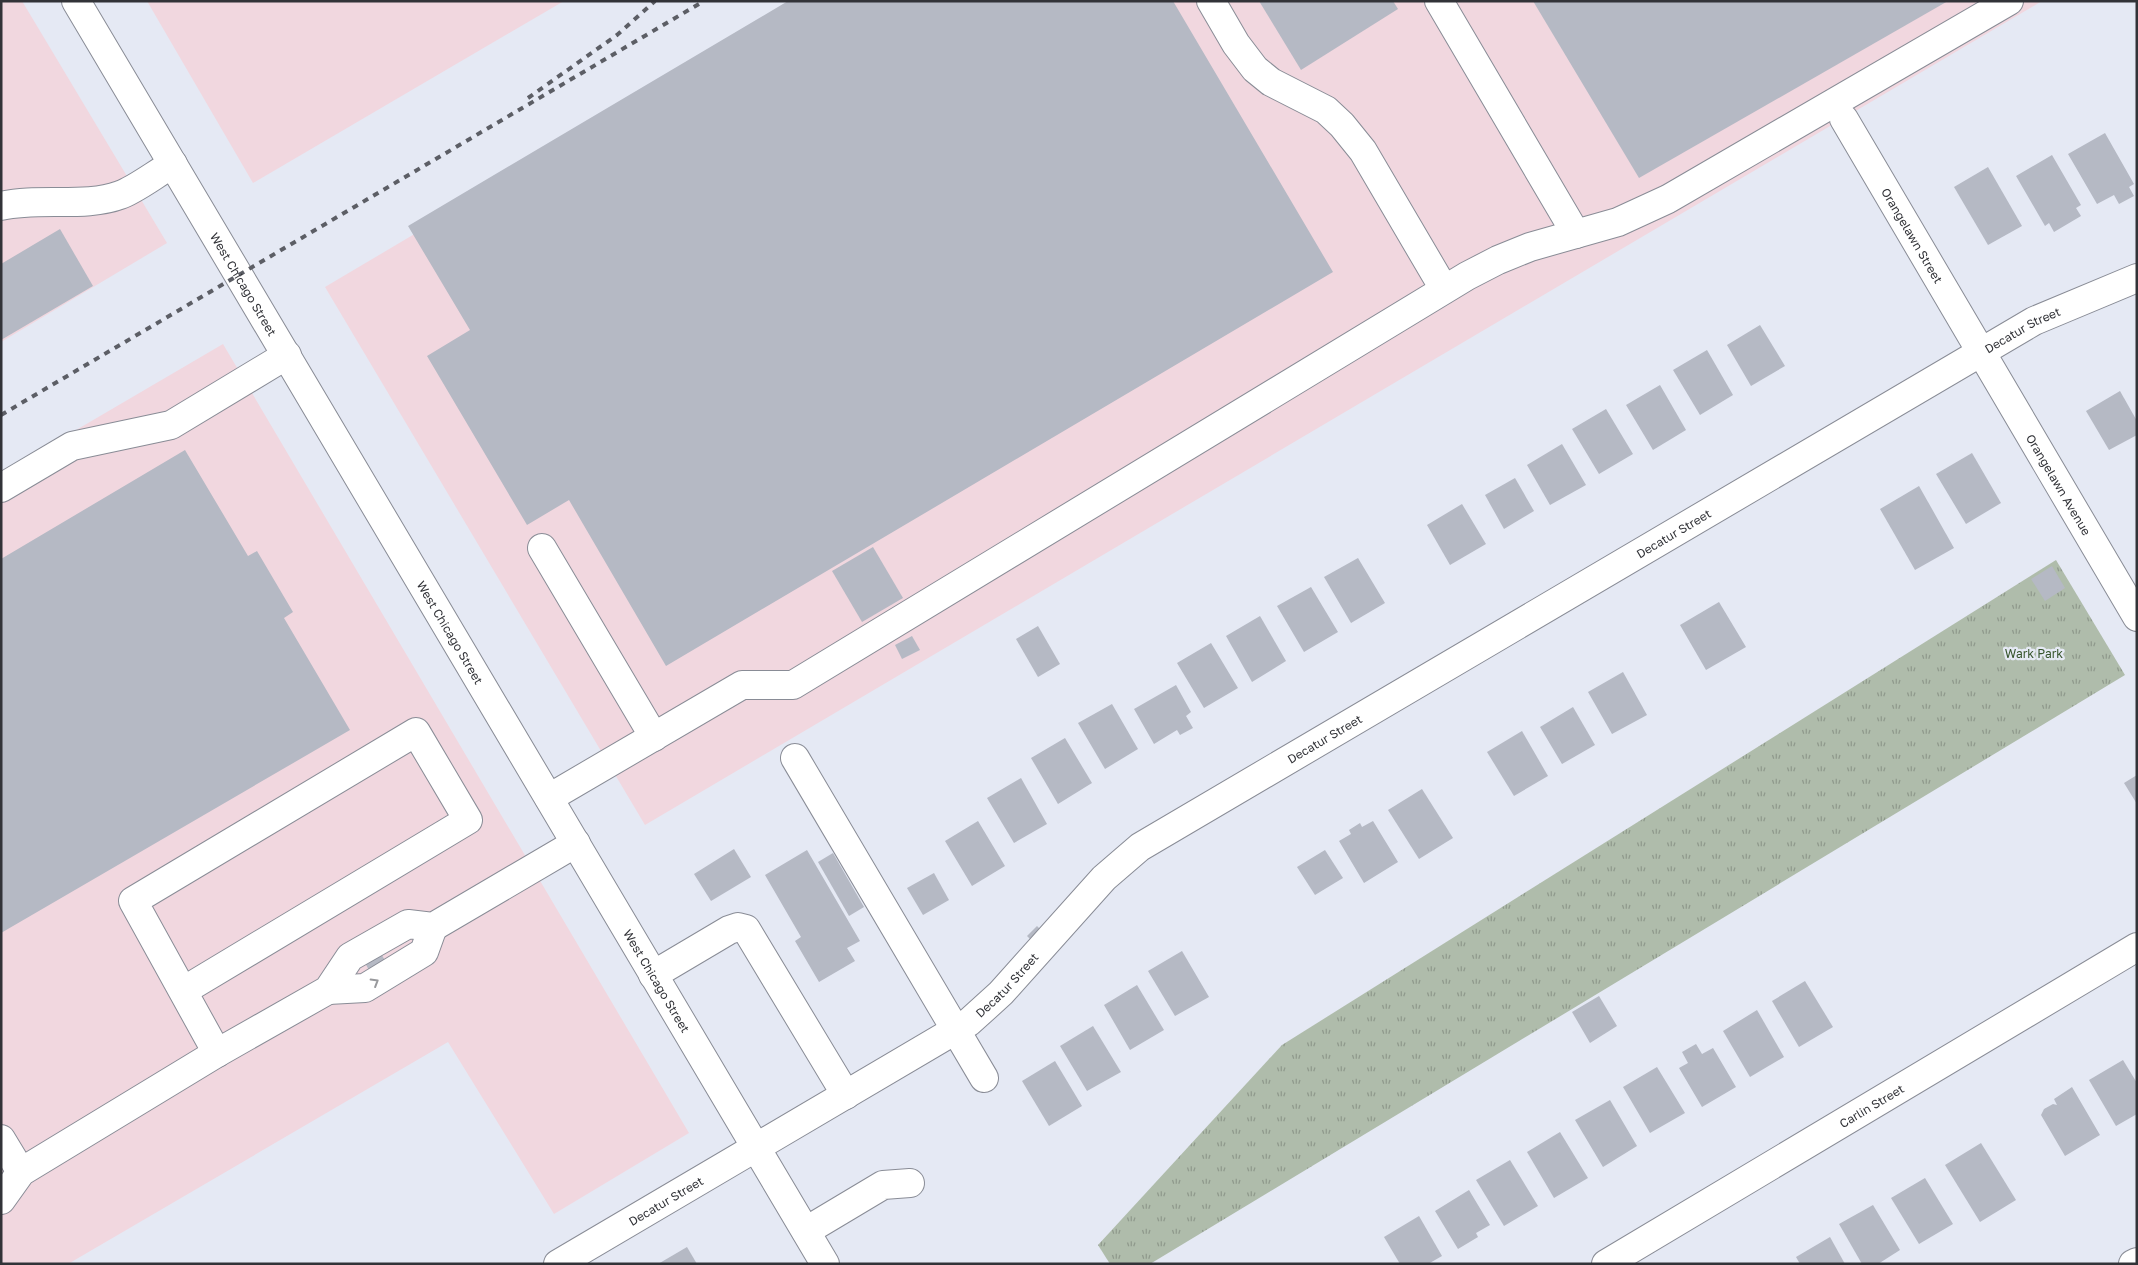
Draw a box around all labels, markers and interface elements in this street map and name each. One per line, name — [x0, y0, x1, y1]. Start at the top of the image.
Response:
street label: Orangelawn Street — [1879, 185, 1946, 286]
street label: West Chicago Street — [207, 230, 280, 339]
street label: Decatur Street — [1982, 303, 2063, 356]
street label: Orangelawn Avenue — [2023, 431, 2095, 538]
street label: Decatur Street — [1633, 505, 1714, 561]
street label: West Chicago Street — [414, 578, 487, 687]
park label: Wark Park — [2005, 646, 2063, 661]
street label: Decatur Street — [1284, 711, 1365, 766]
street label: West Chicago Street — [621, 926, 694, 1035]
street label: Decatur Street — [972, 949, 1041, 1020]
one-way arrow — [369, 978, 378, 988]
street label: Carlin Street — [1836, 1080, 1907, 1131]
street label: Decatur Street — [626, 1173, 706, 1228]

